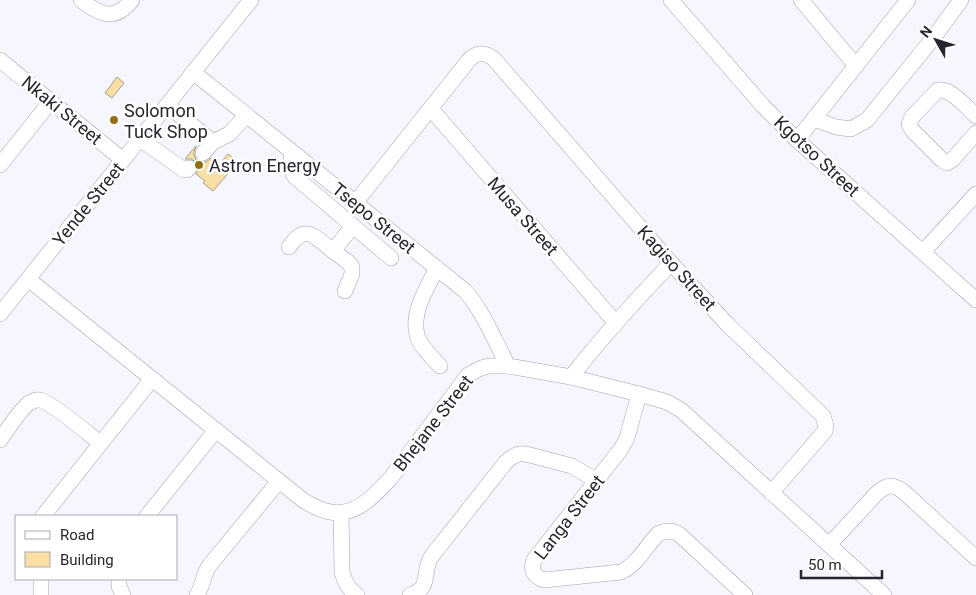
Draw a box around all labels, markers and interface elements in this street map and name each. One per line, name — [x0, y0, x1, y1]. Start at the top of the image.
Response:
north arrow — [911, 15, 961, 65]
text: N — [917, 23, 935, 41]
street label: Nkaki Street — [18, 71, 106, 149]
place label: Solomon Tuck Shop — [124, 100, 208, 142]
street label: Kgotso Street — [770, 111, 864, 201]
marker: Solomon Tuck Shop — [108, 114, 120, 126]
place label: Astron Energy — [209, 155, 321, 176]
street label: Yende Street — [48, 158, 128, 250]
marker: Astron Energy — [193, 159, 205, 171]
street label: Musa Street — [483, 173, 563, 259]
street label: Tsepo Street — [328, 178, 420, 258]
street label: Kagiso Street — [633, 221, 721, 315]
street label: Bhejane Street — [389, 371, 477, 475]
street label: Langa Street — [530, 471, 609, 563]
legend — [15, 515, 178, 580]
text: Road — [60, 526, 94, 544]
scale bar — [801, 548, 882, 580]
text: Building — [60, 551, 114, 569]
text: 50 m — [808, 556, 842, 574]

